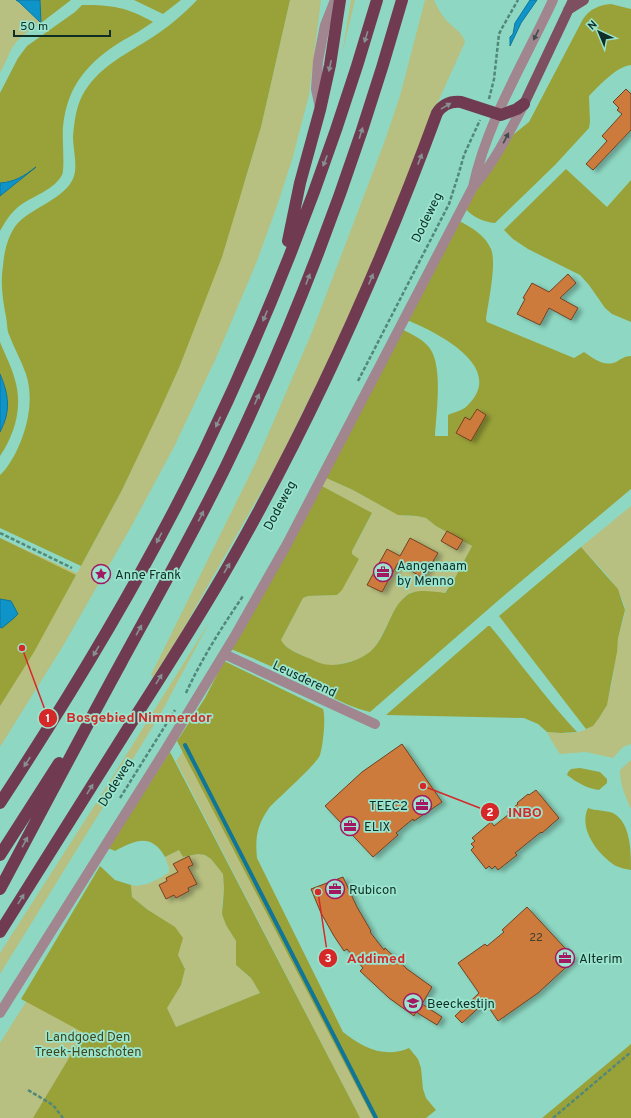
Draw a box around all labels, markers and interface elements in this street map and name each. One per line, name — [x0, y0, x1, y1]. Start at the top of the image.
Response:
scale bar — [14, 12, 110, 38]
north arrow — [579, 12, 619, 52]
text: N — [585, 18, 600, 33]
text: 50 m — [20, 19, 48, 35]
one-way arrow — [533, 30, 539, 41]
one-way arrow — [363, 32, 369, 44]
one-way arrow — [326, 60, 332, 72]
one-way arrow — [440, 102, 452, 109]
one-way arrow — [358, 126, 364, 138]
one-way arrow — [503, 132, 509, 144]
one-way arrow — [418, 153, 424, 165]
one-way arrow — [322, 155, 328, 167]
street label: Dodeweg — [409, 190, 447, 246]
one-way arrow — [305, 273, 311, 285]
one-way arrow — [368, 273, 374, 285]
one-way arrow — [262, 310, 268, 321]
one-way arrow — [254, 393, 260, 404]
one-way arrow — [215, 416, 221, 427]
street label: Dodeweg — [261, 478, 301, 534]
one-way arrow — [197, 510, 204, 522]
one-way arrow — [156, 532, 162, 543]
place label: Aangenaam by Menno — [397, 559, 467, 590]
office icon: Aangenaam by Menno — [372, 561, 394, 583]
one-way arrow — [224, 562, 231, 574]
place icon: Anne Frank — [90, 563, 112, 585]
place label: Anne Frank — [115, 568, 181, 584]
one-way arrow — [136, 625, 143, 636]
one-way arrow — [92, 645, 99, 657]
street label: Leusderend — [270, 658, 339, 702]
one-way arrow — [155, 674, 163, 684]
callout: Bosgebied Nimmerdor — [38, 705, 219, 731]
text: Bosgebied Nimmerdor — [66, 710, 212, 727]
text: 1 — [46, 711, 50, 727]
one-way arrow — [23, 756, 31, 767]
street label: Dodeweg — [96, 756, 138, 810]
one-way arrow — [86, 784, 94, 794]
office icon: TEEC2 — [411, 794, 433, 816]
place label: TEEC2 — [369, 799, 408, 815]
callout: INBO — [480, 799, 550, 825]
text: 2 — [486, 805, 494, 821]
text: INBO — [508, 805, 542, 822]
office icon: ELIX — [339, 815, 361, 837]
place label: ELIX — [364, 820, 391, 836]
one-way arrow — [22, 836, 28, 848]
office icon: Rubicon — [324, 878, 346, 900]
place label: Rubicon — [349, 883, 397, 899]
one-way arrow — [17, 893, 24, 905]
house number: 22 — [529, 931, 543, 945]
callout: Addimed — [318, 945, 413, 971]
office icon: Alterim — [554, 947, 576, 969]
text: 3 — [324, 951, 332, 967]
text: Addimed — [347, 951, 405, 968]
place label: Alterim — [579, 952, 622, 968]
school or university icon: Beeckestijn — [402, 992, 424, 1014]
place label: Beeckestijn — [427, 997, 495, 1013]
park label: Landgoed Den Treek-Henschoten — [35, 1030, 141, 1061]

